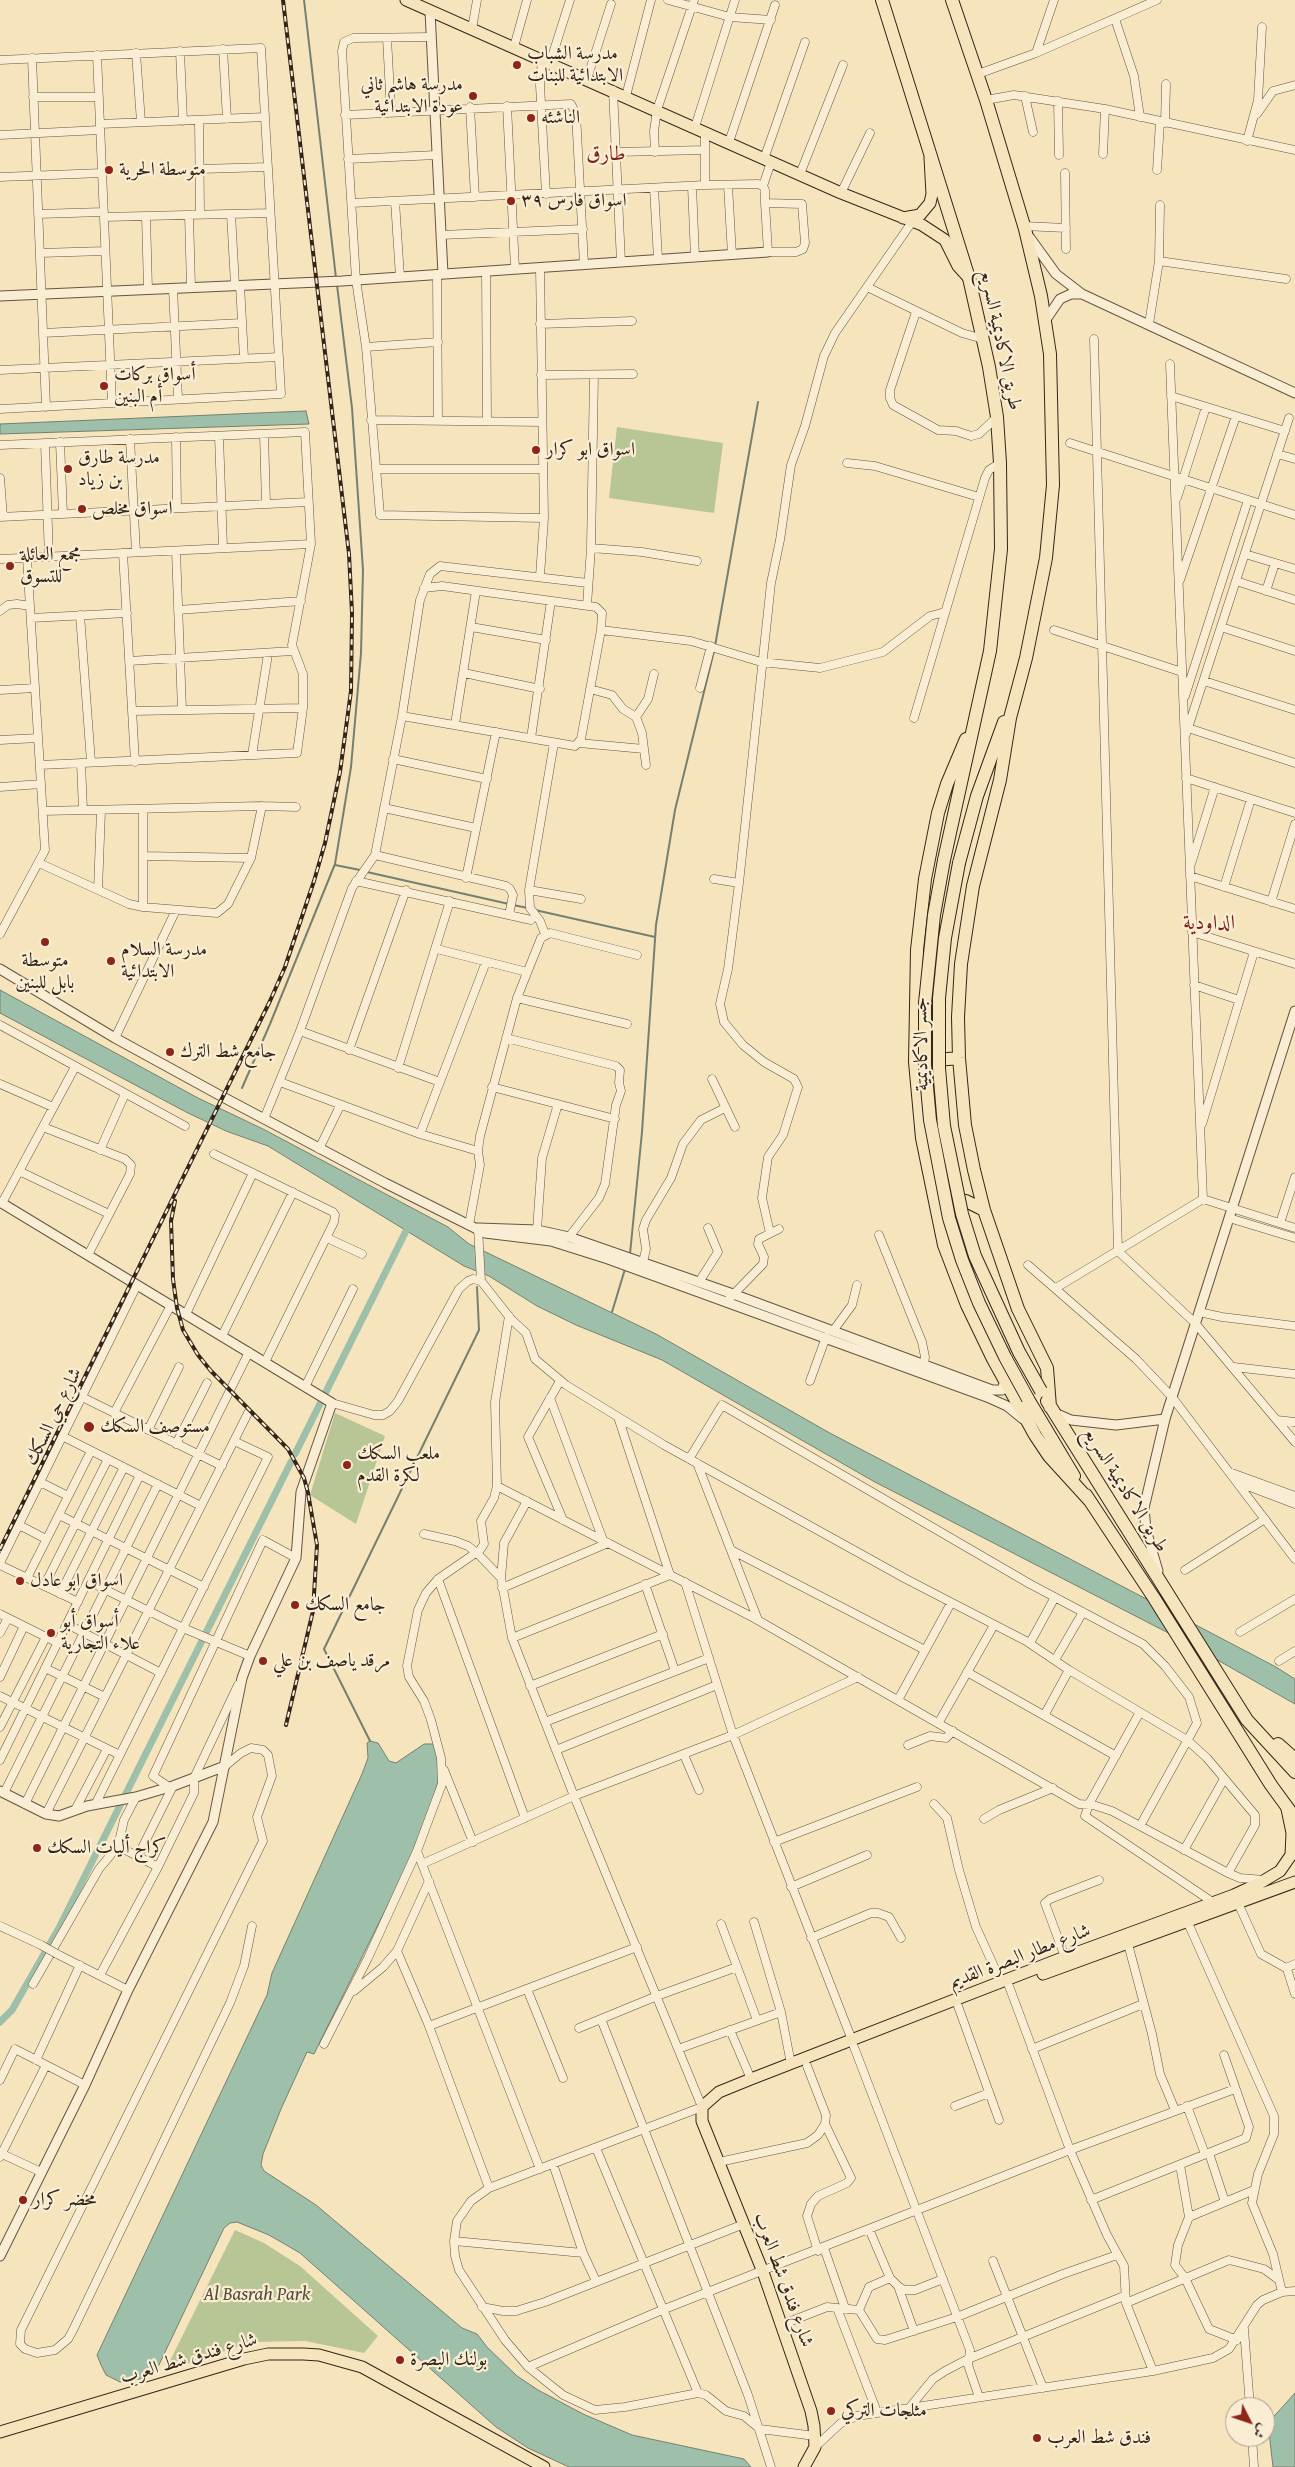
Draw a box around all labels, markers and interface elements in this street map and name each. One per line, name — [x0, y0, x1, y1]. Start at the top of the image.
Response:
place label: مدرسة الشباب الابتدائية للبنات — [527, 43, 623, 87]
marker: مدرسة الشباب الابتدائية للبنات — [511, 59, 523, 71]
place label: مدرسة هاشم ثاني عودة الابتدائية — [361, 74, 463, 118]
marker: مدرسة هاشم ثاني عودة الابتدائية — [467, 90, 479, 102]
place label: الناشئه — [541, 107, 580, 129]
marker: الناشئه — [525, 112, 537, 124]
district label: طارق — [586, 142, 626, 168]
place label: متوسطة الحرية — [119, 159, 206, 181]
marker: متوسطة الحرية — [103, 164, 115, 176]
place label: اسواق فارس ٣٩ — [521, 190, 627, 212]
marker: اسواق فارس ٣٩ — [505, 195, 517, 207]
street label: طريق الاكاديمية السريع — [974, 268, 1026, 412]
place label: أسواق بركات أم البنين — [114, 364, 196, 408]
marker: أسواق بركات أم البنين — [98, 380, 110, 392]
place label: اسواق ابو كرار — [546, 439, 635, 461]
marker: اسواق ابو كرار — [530, 444, 542, 456]
place label: مدرسة طارق بن زياد — [78, 447, 160, 491]
marker: مدرسة طارق بن زياد — [62, 463, 74, 475]
place label: اسواق مخلص — [92, 498, 173, 520]
marker: اسواق مخلص — [76, 503, 88, 515]
place label: مجمع العائلة للتسوق — [20, 544, 81, 588]
marker: مجمع العائلة للتسوق — [4, 560, 16, 572]
district label: الداودية — [1183, 911, 1235, 937]
marker: متوسطة بابل للبنين — [39, 936, 51, 948]
place label: مدرسة السلام الابتدائية — [121, 939, 207, 983]
place label: متوسطة بابل للبنين — [16, 950, 74, 994]
marker: مدرسة السلام الابتدائية — [105, 955, 117, 967]
street label: جسر الاكاديمية — [910, 997, 934, 1091]
place label: جامع شط الترك — [180, 1041, 276, 1063]
marker: جامع شط الترك — [164, 1046, 176, 1058]
street label: شارع حي السكك — [20, 1364, 88, 1470]
place label: مستوصف السكك — [100, 1416, 210, 1438]
marker: مستوصف السكك — [82, 1420, 96, 1434]
street label: طريق الاكاديمية السريع — [1077, 1423, 1173, 1557]
place label: ملعب السكك لكرة القدم — [357, 1443, 440, 1487]
marker: ملعب السكك لكرة القدم — [341, 1459, 353, 1471]
place label: اسواق ابو عادل — [30, 1570, 123, 1592]
marker: اسواق ابو عادل — [14, 1575, 26, 1587]
place label: جامع السكك — [305, 1594, 386, 1616]
marker: جامع السكك — [289, 1599, 301, 1611]
place label: أسواق أبو علاء التجارية — [61, 1611, 140, 1655]
marker: أسواق أبو علاء التجارية — [45, 1627, 57, 1639]
place label: مرقد ياصف بن علي — [273, 1650, 390, 1672]
marker: مرقد ياصف بن علي — [257, 1655, 269, 1667]
place label: كراج أليات السكك — [47, 1837, 166, 1859]
marker: كراج أليات السكك — [31, 1842, 43, 1854]
street label: شارع مطار البصرة القديم — [946, 1920, 1094, 1994]
place label: مخضر كرار — [33, 2189, 97, 2211]
marker: مخضر كرار — [17, 2194, 29, 2206]
street label: شارع فندق شط العرب — [748, 2210, 818, 2350]
park label: Al Basrah Park — [204, 2284, 310, 2306]
street label: شارع فندق شط العرب — [118, 2329, 260, 2389]
place label: بولنك البصرة — [410, 2349, 487, 2371]
marker: بولنك البصرة — [394, 2354, 406, 2366]
north arrow — [1225, 2397, 1275, 2447]
place label: مثلجات التركي — [841, 2400, 927, 2422]
marker: مثلجات التركي — [825, 2405, 837, 2417]
text: ش — [1248, 2419, 1273, 2443]
place label: فندق شط العرب — [1047, 2427, 1151, 2449]
marker: فندق شط العرب — [1031, 2432, 1043, 2444]

